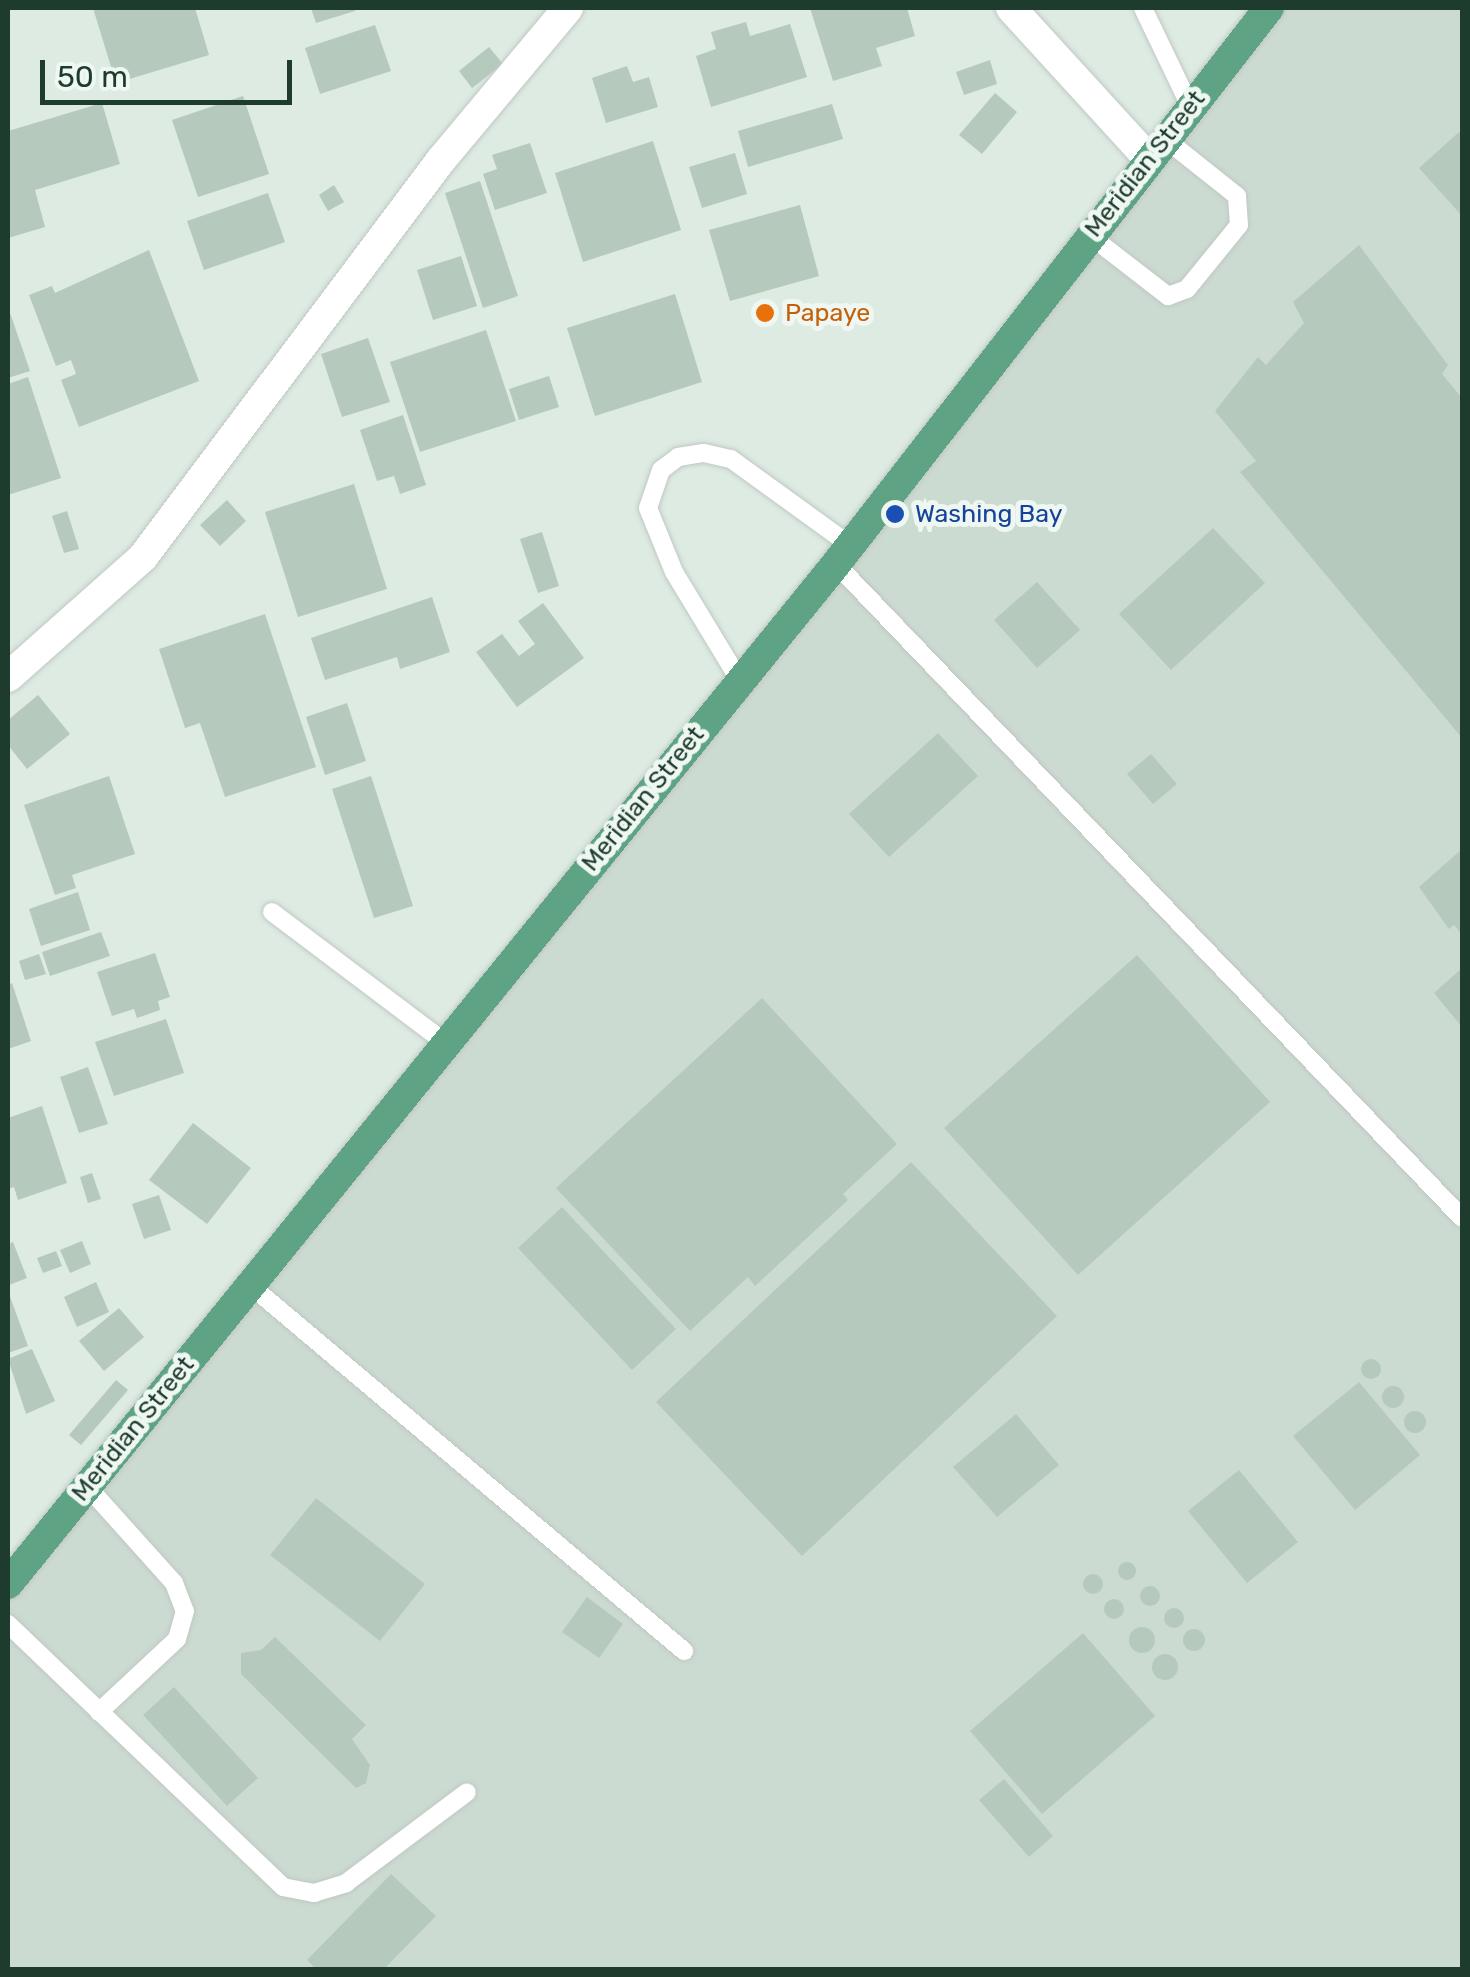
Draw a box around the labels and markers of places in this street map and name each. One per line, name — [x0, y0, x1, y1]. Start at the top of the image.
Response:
place label: Papaye — [785, 298, 870, 328]
marker: Papaye — [754, 302, 776, 324]
place label: Washing Bay — [915, 499, 1063, 529]
marker: Washing Bay — [884, 503, 906, 525]

